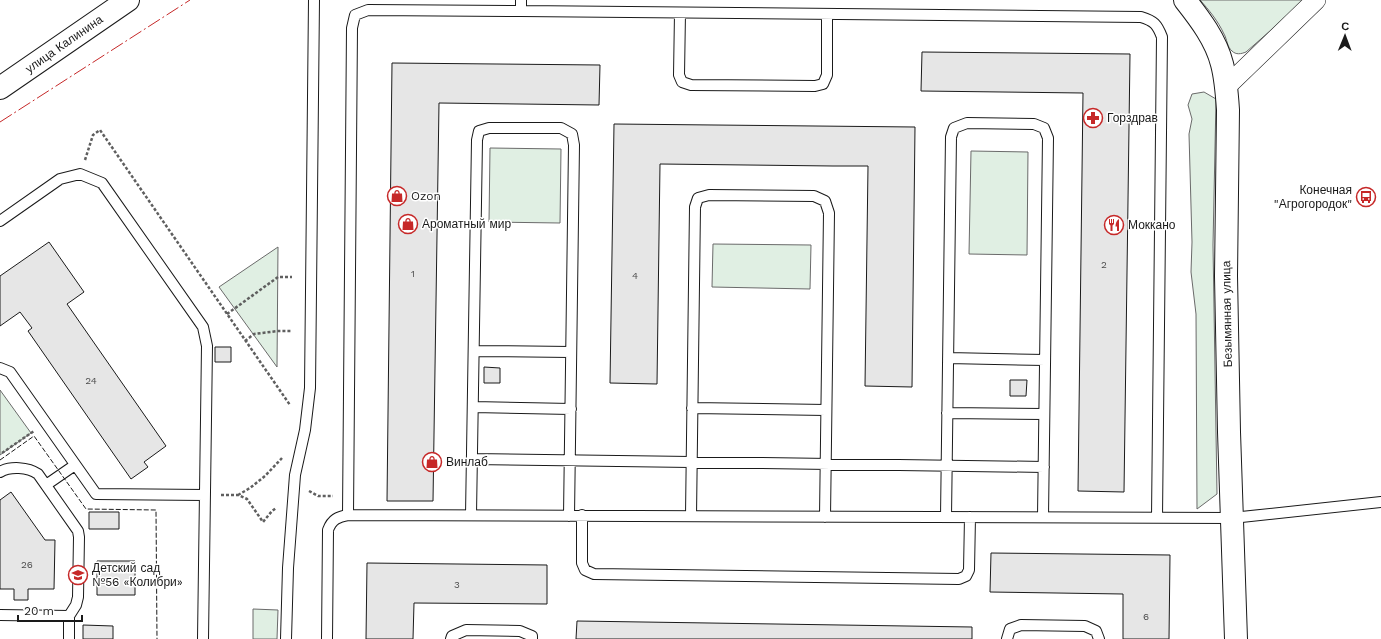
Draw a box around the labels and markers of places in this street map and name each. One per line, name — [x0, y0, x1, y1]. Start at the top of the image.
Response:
pharmacy icon: Горздрав — [1082, 107, 1104, 129]
place label: Горздрав — [1107, 111, 1158, 125]
place label: Конечная "Агрогородок" — [1274, 183, 1352, 211]
shop icon: Ozon — [386, 185, 408, 207]
bus stop icon: Конечная "Агрогородок" — [1355, 186, 1377, 208]
place label: Ozon — [411, 189, 441, 203]
shop icon: Ароматный мир — [397, 213, 419, 235]
restaurant icon: Моккано — [1103, 214, 1125, 236]
place label: Ароматный мир — [422, 217, 512, 231]
place label: Моккано — [1128, 218, 1176, 232]
shop icon: Винлаб — [421, 451, 443, 473]
place label: Винлаб — [446, 455, 488, 469]
place label: Детский сад №56 «Колибри» — [92, 561, 183, 589]
school or university icon: Детский сад №56 «Колибри» — [67, 564, 89, 586]

